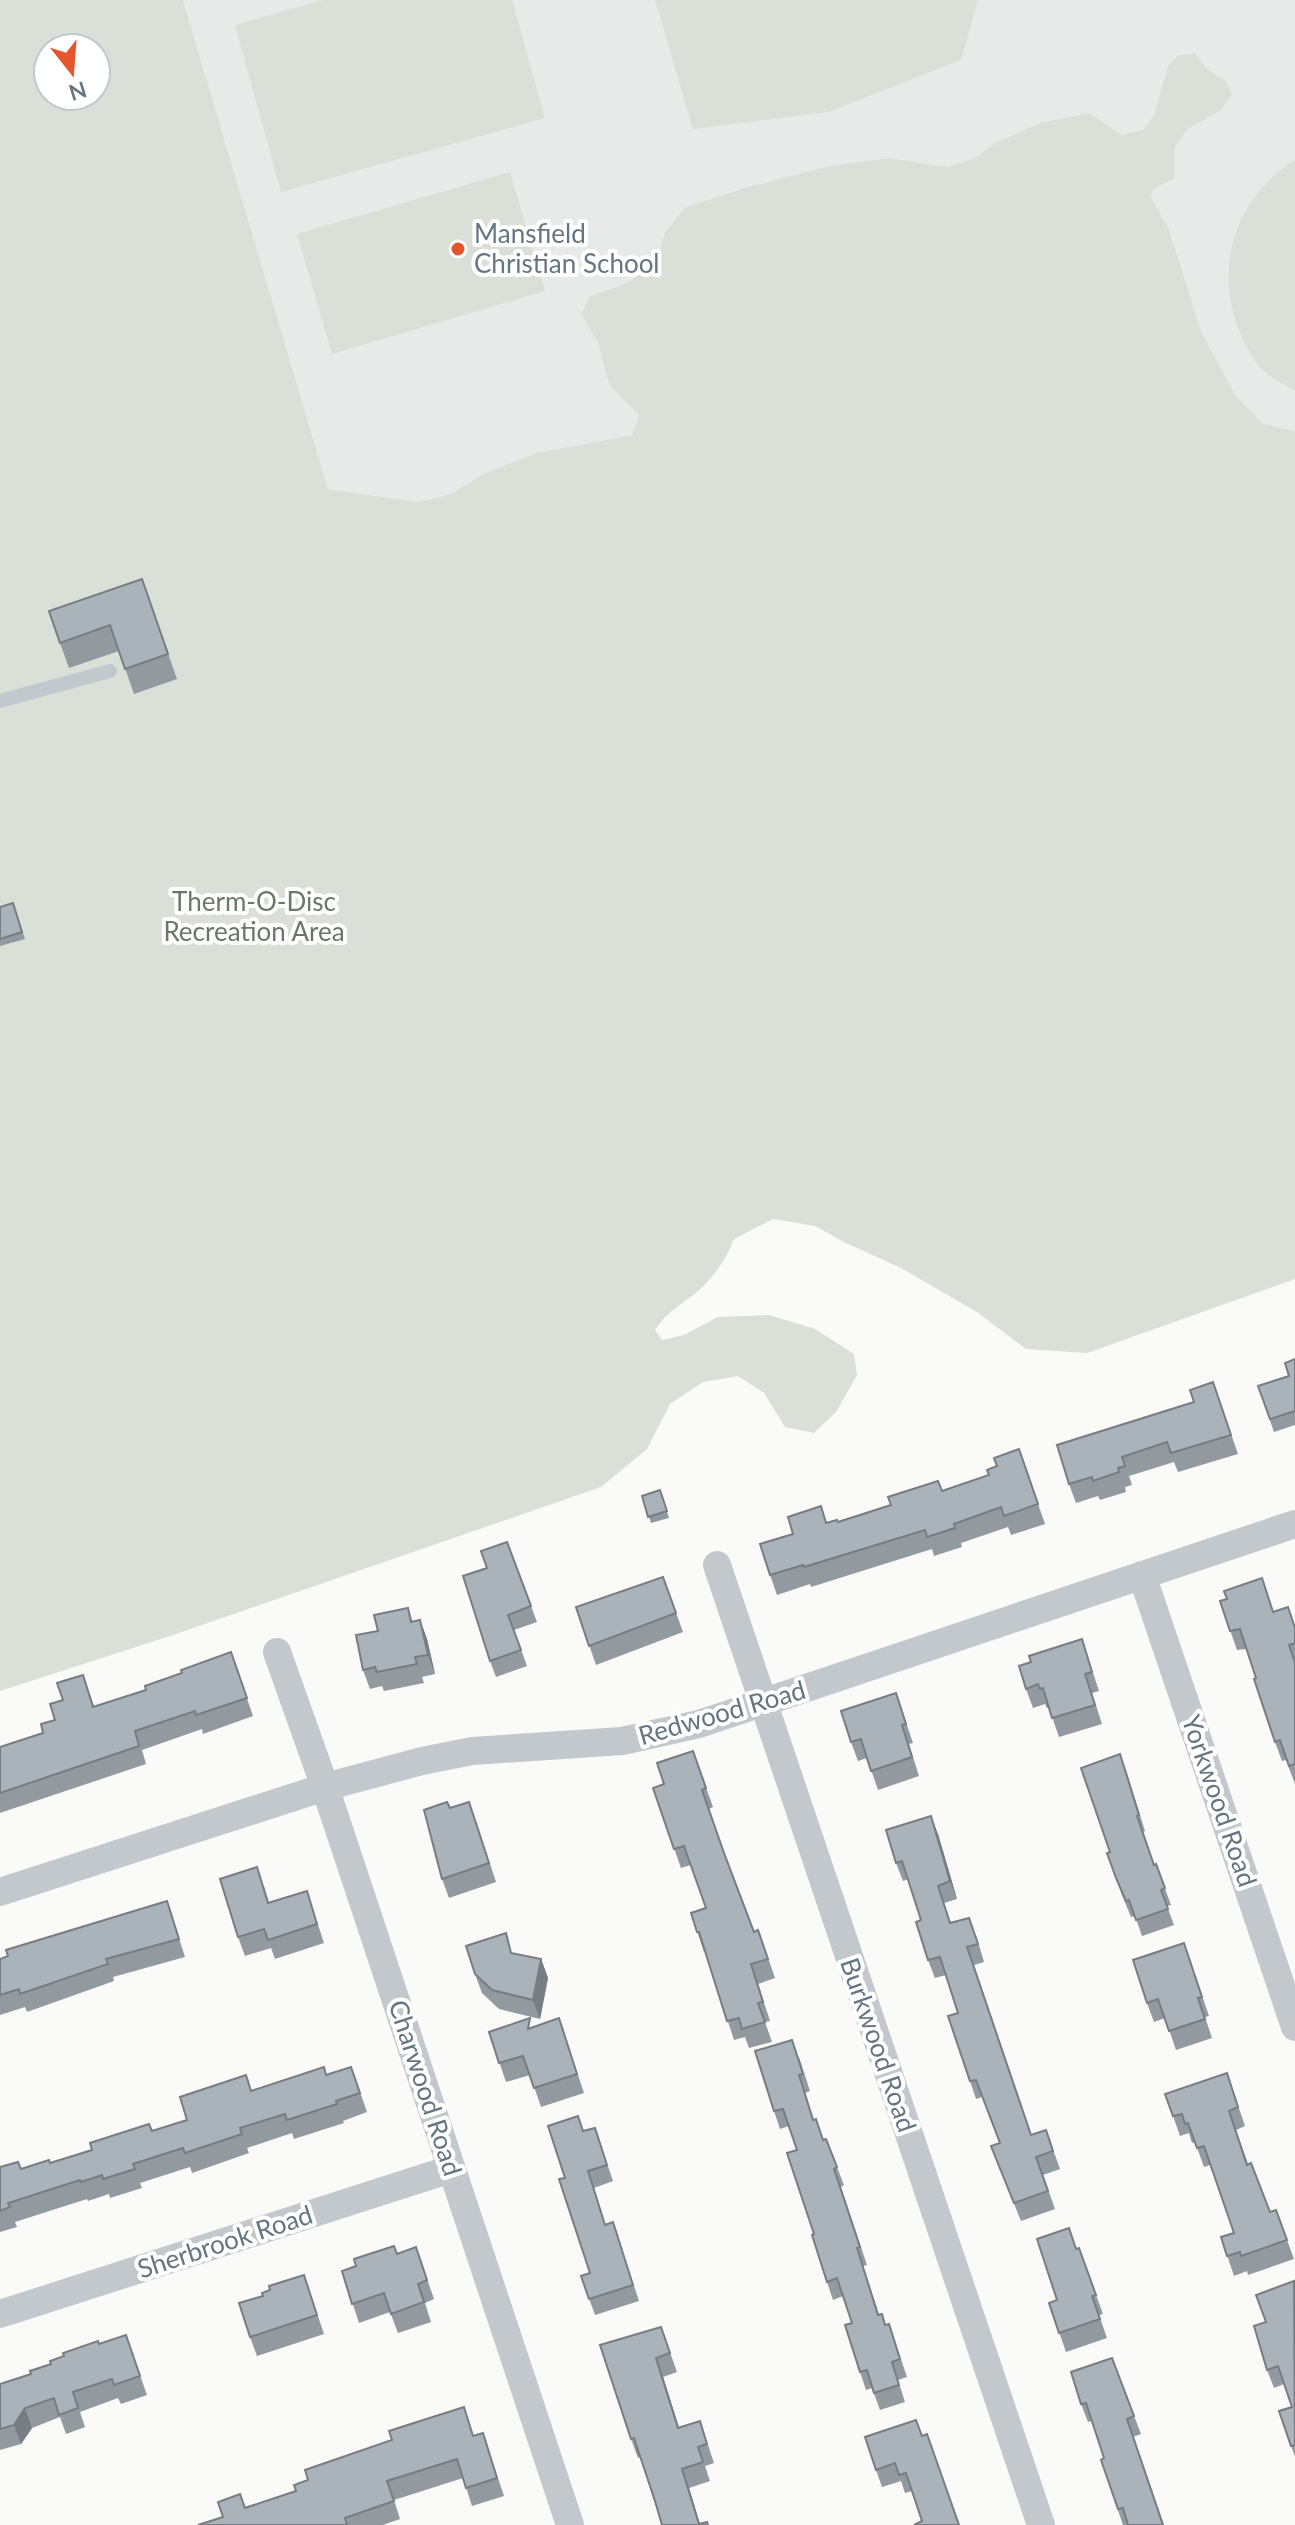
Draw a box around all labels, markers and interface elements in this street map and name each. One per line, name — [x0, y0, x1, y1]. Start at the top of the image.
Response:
north arrow — [32, 32, 112, 112]
text: N — [66, 76, 90, 107]
place label: Mansfield Christian School — [474, 217, 660, 279]
marker: Mansfield Christian School — [449, 240, 467, 258]
park label: Therm-O-Disc Recreation Area — [163, 885, 345, 947]
street label: Redwood Road — [634, 1673, 809, 1751]
street label: Yorkwood Road — [1176, 1711, 1264, 1891]
street label: Burkwood Road — [834, 1953, 924, 2136]
street label: Charwood Road — [382, 1996, 469, 2180]
street label: Sherbrook Road — [133, 2198, 316, 2284]

